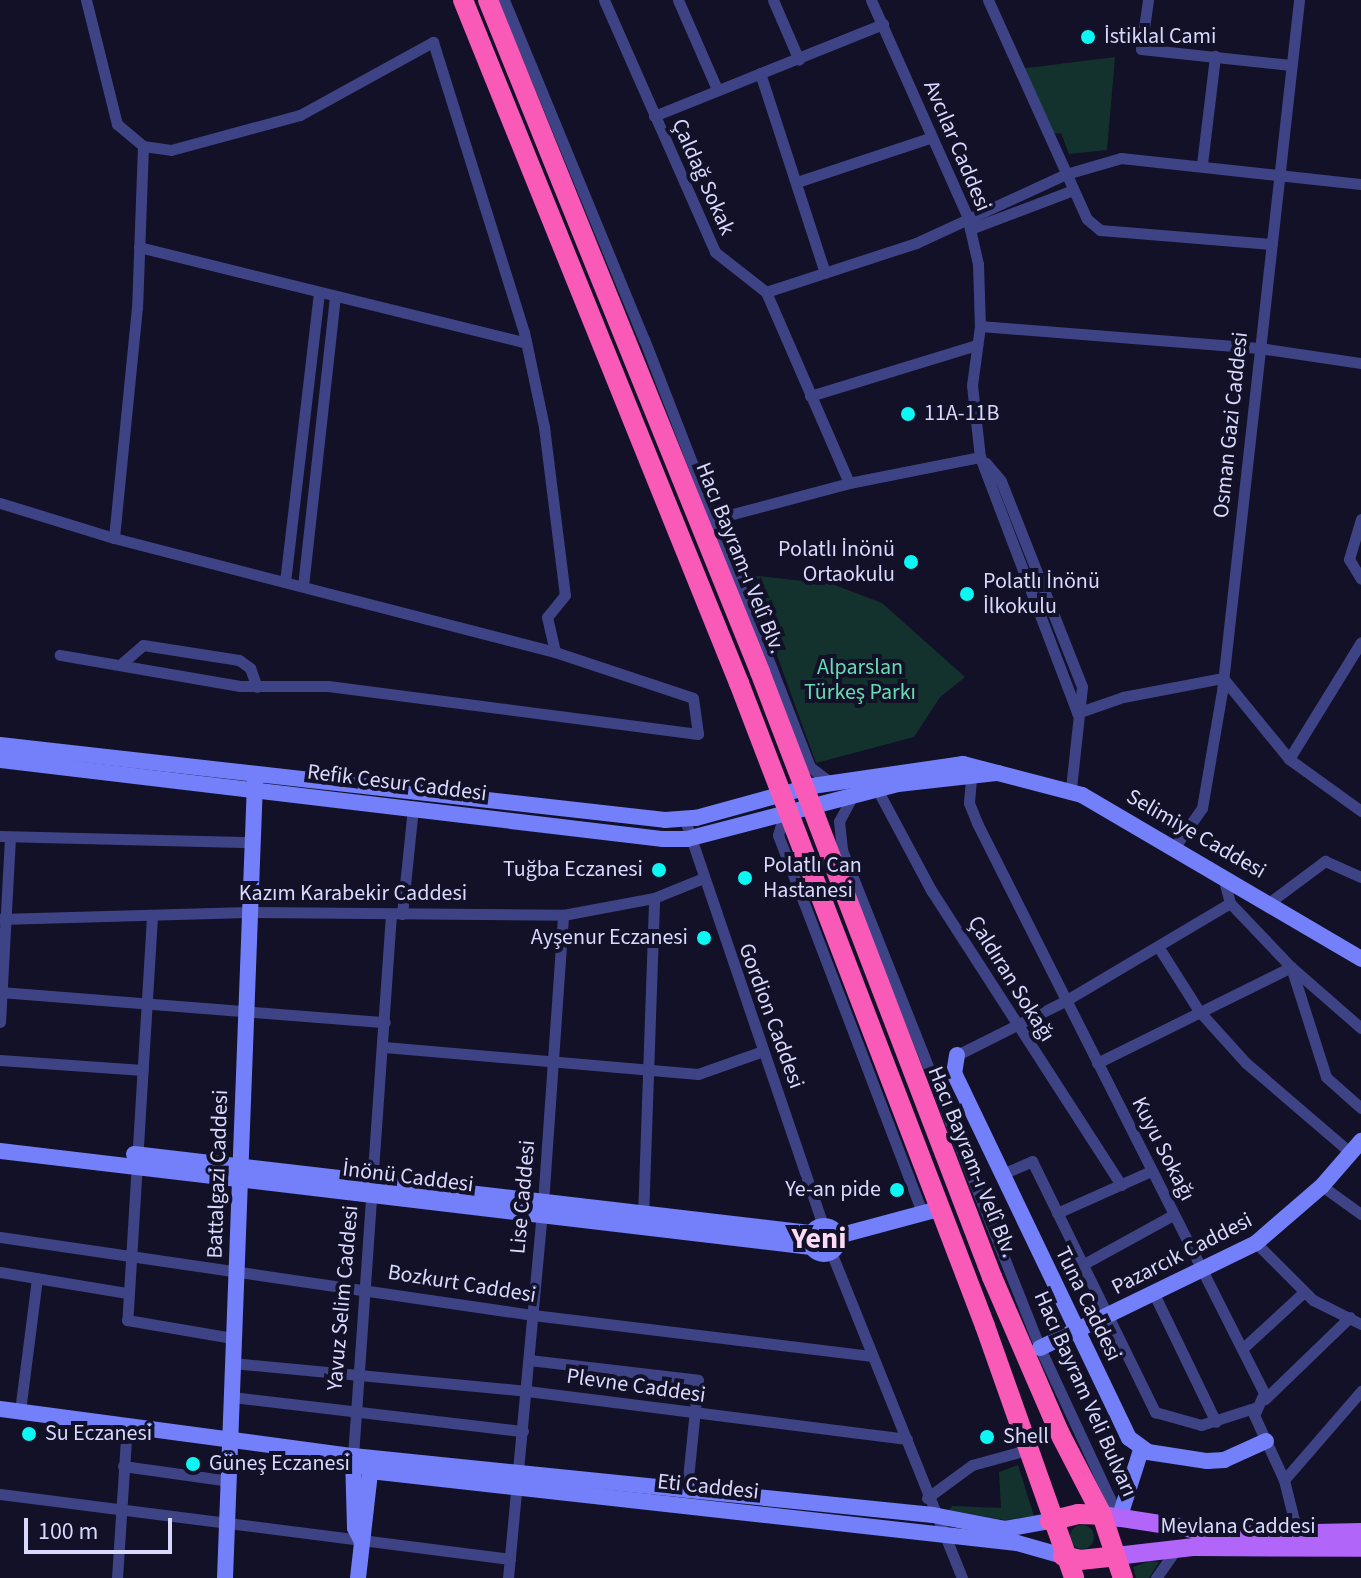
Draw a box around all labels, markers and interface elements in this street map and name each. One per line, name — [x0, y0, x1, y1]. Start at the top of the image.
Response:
place label: İstiklal Cami — [1104, 24, 1216, 50]
marker: İstiklal Cami — [1079, 28, 1097, 46]
street label: Avcılar Caddesi — [918, 77, 996, 215]
street label: Çaldağ Sokak — [666, 115, 740, 239]
street label: Osman Gazi Caddesi — [1208, 331, 1254, 519]
place label: 11A-11B — [924, 401, 999, 427]
marker: 11A-11B — [899, 405, 917, 423]
street label: Hacı Bayram-ı Velî Blv. — [690, 459, 790, 657]
place label: Polatlı İnönü Ortaokulu — [778, 536, 895, 588]
marker: Polatlı İnönü Ortaokulu — [902, 553, 920, 571]
place label: Polatlı İnönü İlkokulu — [983, 568, 1100, 620]
marker: Polatlı İnönü İlkokulu — [958, 585, 976, 603]
park label: Alparslan Türkeş Parkı — [804, 654, 916, 706]
street label: Refik Cesur Caddesi — [306, 759, 488, 807]
street label: Selimiye Caddesi — [1122, 783, 1270, 885]
place label: Polatlı Can Hastanesi — [763, 852, 862, 904]
place label: Tuğba Eczanesi — [503, 857, 643, 883]
marker: Tuğba Eczanesi — [650, 861, 668, 879]
marker: Polatlı Can Hastanesi — [734, 867, 756, 889]
street label: Kazım Karabekir Caddesi — [239, 881, 467, 907]
street label: Çaldıran Sokağı — [962, 911, 1060, 1047]
place label: Ayşenur Eczanesi — [531, 925, 688, 951]
marker: Ayşenur Eczanesi — [695, 929, 713, 947]
street label: Gordion Caddesi — [733, 940, 809, 1092]
street label: Hacı Bayram-ı Velî Blv. — [922, 1063, 1022, 1261]
street label: Battalgazi Caddesi — [202, 1089, 234, 1259]
street label: Kuyu Sokağı — [1126, 1093, 1200, 1205]
street label: Lise Caddesi — [505, 1139, 541, 1255]
street label: İnönü Caddesi — [341, 1156, 475, 1198]
place label: Ye-an pide — [785, 1177, 881, 1203]
marker: Ye-an pide — [888, 1181, 906, 1199]
street label: Yavuz Selim Caddesi — [322, 1204, 364, 1392]
street label: Pazarcık Caddesi — [1107, 1207, 1257, 1301]
district label: Yeni — [791, 1221, 847, 1257]
street label: Tuna Caddesi — [1049, 1243, 1127, 1365]
street label: Bozkurt Caddesi — [386, 1259, 538, 1309]
street label: Hacı Bayram Veli Bulvarı — [1028, 1287, 1142, 1501]
street label: Plevne Caddesi — [565, 1363, 707, 1409]
place label: Su Eczanesi — [45, 1421, 152, 1447]
place label: Shell — [1003, 1424, 1049, 1450]
marker: Su Eczanesi — [20, 1425, 38, 1443]
marker: Shell — [978, 1428, 996, 1446]
place label: Güneş Eczanesi — [209, 1451, 350, 1477]
marker: Güneş Eczanesi — [184, 1455, 202, 1473]
street label: Eti Caddesi — [656, 1469, 760, 1505]
scale bar — [28, 1502, 176, 1552]
text: 100 m — [38, 1514, 98, 1549]
street label: Mevlana Caddesi — [1160, 1514, 1316, 1540]

